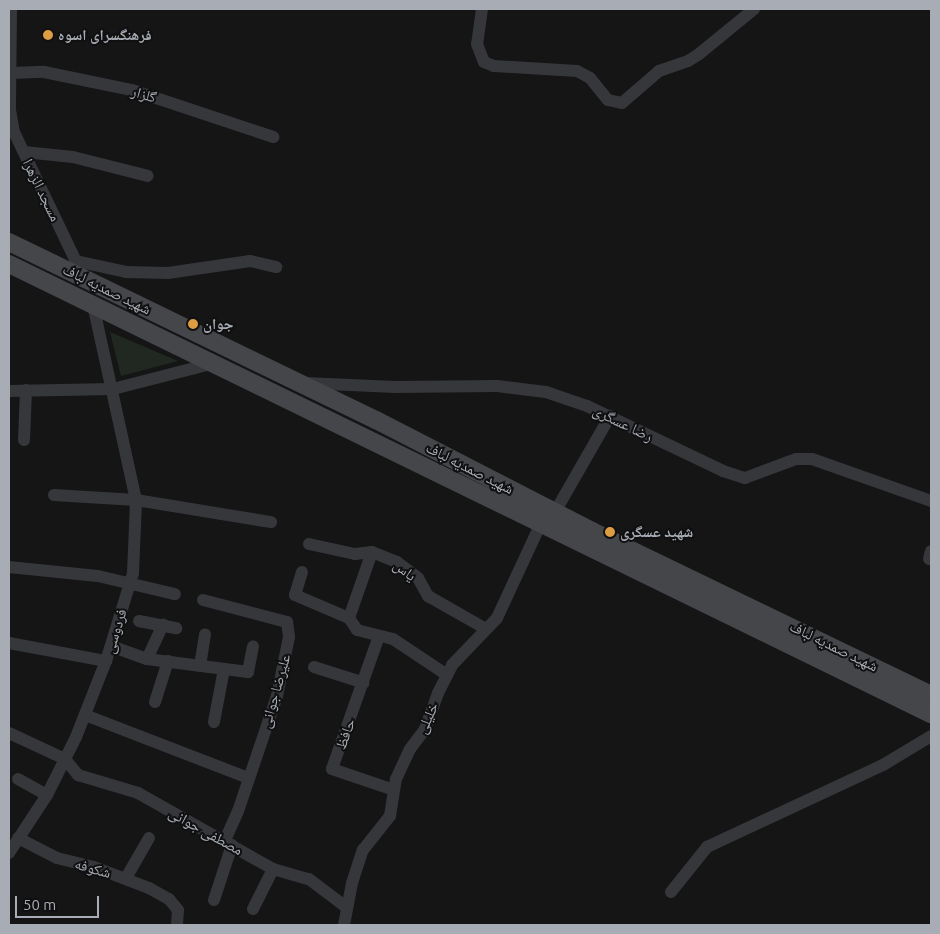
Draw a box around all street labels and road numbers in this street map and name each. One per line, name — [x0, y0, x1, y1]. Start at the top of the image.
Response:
street label: گلزار — [129, 82, 159, 106]
street label: مسجد الزهرا — [19, 156, 65, 224]
street label: شهید صمدیه لباف — [60, 260, 154, 318]
street label: رضا عسگری — [590, 401, 656, 445]
street label: شهید صمدیه لباف — [423, 438, 517, 498]
street label: یاس — [390, 556, 420, 584]
street label: فردوسی — [100, 606, 130, 656]
street label: شهید صمدیه لباف — [787, 617, 881, 675]
street label: علیرضا جوانی — [256, 652, 294, 730]
street label: خلیلی — [412, 699, 442, 737]
street label: حافظ — [331, 716, 359, 752]
street label: مصطفی جوانی — [166, 803, 246, 859]
street label: شکوفه — [73, 854, 113, 882]

